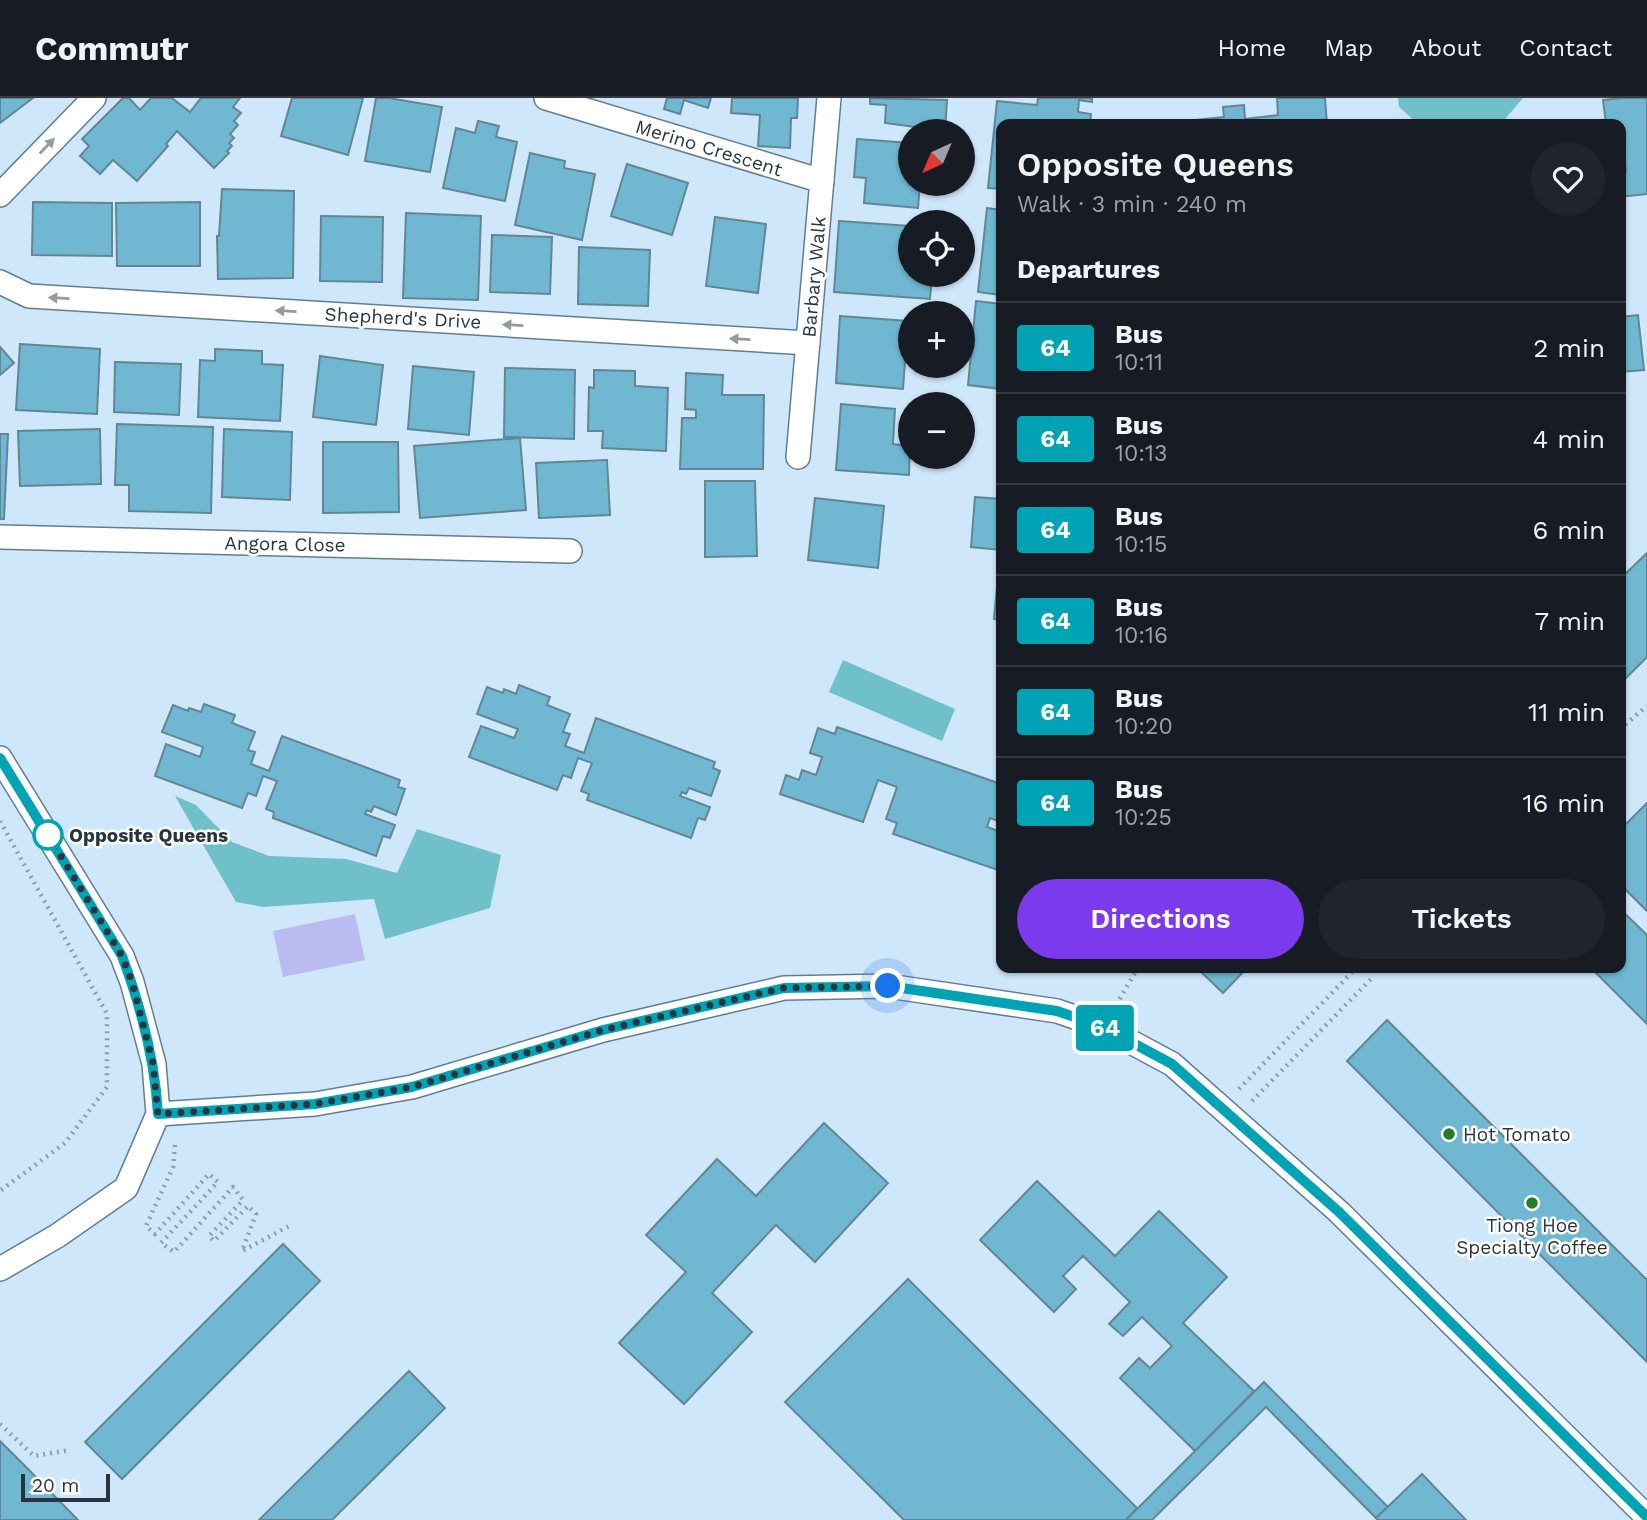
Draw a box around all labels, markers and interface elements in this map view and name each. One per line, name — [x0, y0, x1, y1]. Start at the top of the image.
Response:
text: Commutr — [35, 29, 188, 68]
text: Home — [1218, 34, 1286, 62]
text: Map — [1324, 34, 1373, 62]
text: About — [1411, 34, 1481, 62]
text: Contact — [1519, 34, 1612, 62]
street label: Merino Crescent — [633, 115, 785, 181]
north arrow — [898, 119, 975, 196]
map controls — [898, 119, 975, 469]
one-way arrow — [38, 138, 55, 155]
button: heart — [1531, 142, 1605, 216]
text: Opposite Queens — [1017, 145, 1294, 184]
text: Walk · 3 min · 240 m — [1017, 191, 1247, 218]
button: locate — [898, 210, 975, 287]
street label: Barbary Walk — [797, 215, 831, 339]
text: Departures — [1017, 254, 1160, 284]
one-way arrow — [48, 292, 70, 303]
button: + — [898, 301, 975, 378]
street label: Shepherd's Drive — [324, 302, 482, 334]
one-way arrow — [275, 306, 297, 317]
one-way arrow — [502, 319, 524, 330]
text: Bus — [1115, 319, 1163, 349]
one-way arrow — [729, 333, 751, 344]
text: 2 min — [1533, 333, 1605, 363]
text: 64 — [1040, 334, 1071, 362]
text: 10:11 — [1115, 349, 1163, 376]
button: − — [898, 392, 975, 469]
text: Bus — [1115, 410, 1163, 440]
text: 4 min — [1532, 424, 1605, 454]
text: 64 — [1040, 425, 1071, 453]
text: 10:13 — [1115, 440, 1167, 467]
text: Bus — [1115, 501, 1163, 531]
text: 6 min — [1533, 515, 1605, 545]
text: 64 — [1040, 516, 1071, 544]
street label: Angora Close — [224, 531, 346, 557]
text: 10:15 — [1115, 531, 1167, 558]
text: Bus — [1115, 592, 1163, 622]
text: 7 min — [1535, 606, 1605, 636]
text: 64 — [1040, 607, 1071, 635]
text: 10:16 — [1115, 622, 1168, 649]
text: Bus — [1115, 683, 1163, 713]
text: 11 min — [1528, 697, 1605, 727]
text: 64 — [1040, 698, 1071, 726]
text: 10:20 — [1115, 713, 1173, 740]
text: Bus — [1115, 774, 1163, 804]
text: 16 min — [1522, 788, 1605, 818]
text: 64 — [1040, 789, 1071, 817]
text: 10:25 — [1115, 804, 1172, 831]
marker: Opposite Queens — [33, 820, 63, 850]
place label: Opposite Queens — [69, 824, 228, 847]
button: Directions — [1017, 879, 1304, 959]
button: Tickets — [1318, 879, 1605, 959]
your location — [870, 968, 905, 1003]
line badge: 64 — [1074, 1005, 1136, 1051]
text: 64 — [1090, 1014, 1120, 1042]
place label: Hot Tomato — [1463, 1123, 1571, 1146]
marker: Hot Tomato — [1441, 1126, 1457, 1142]
marker: Tiong Hoe Specialty Coffee — [1524, 1195, 1540, 1211]
place label: Tiong Hoe Specialty Coffee — [1456, 1214, 1608, 1259]
scale bar — [21, 1471, 110, 1503]
text: 20 m — [32, 1474, 79, 1497]

